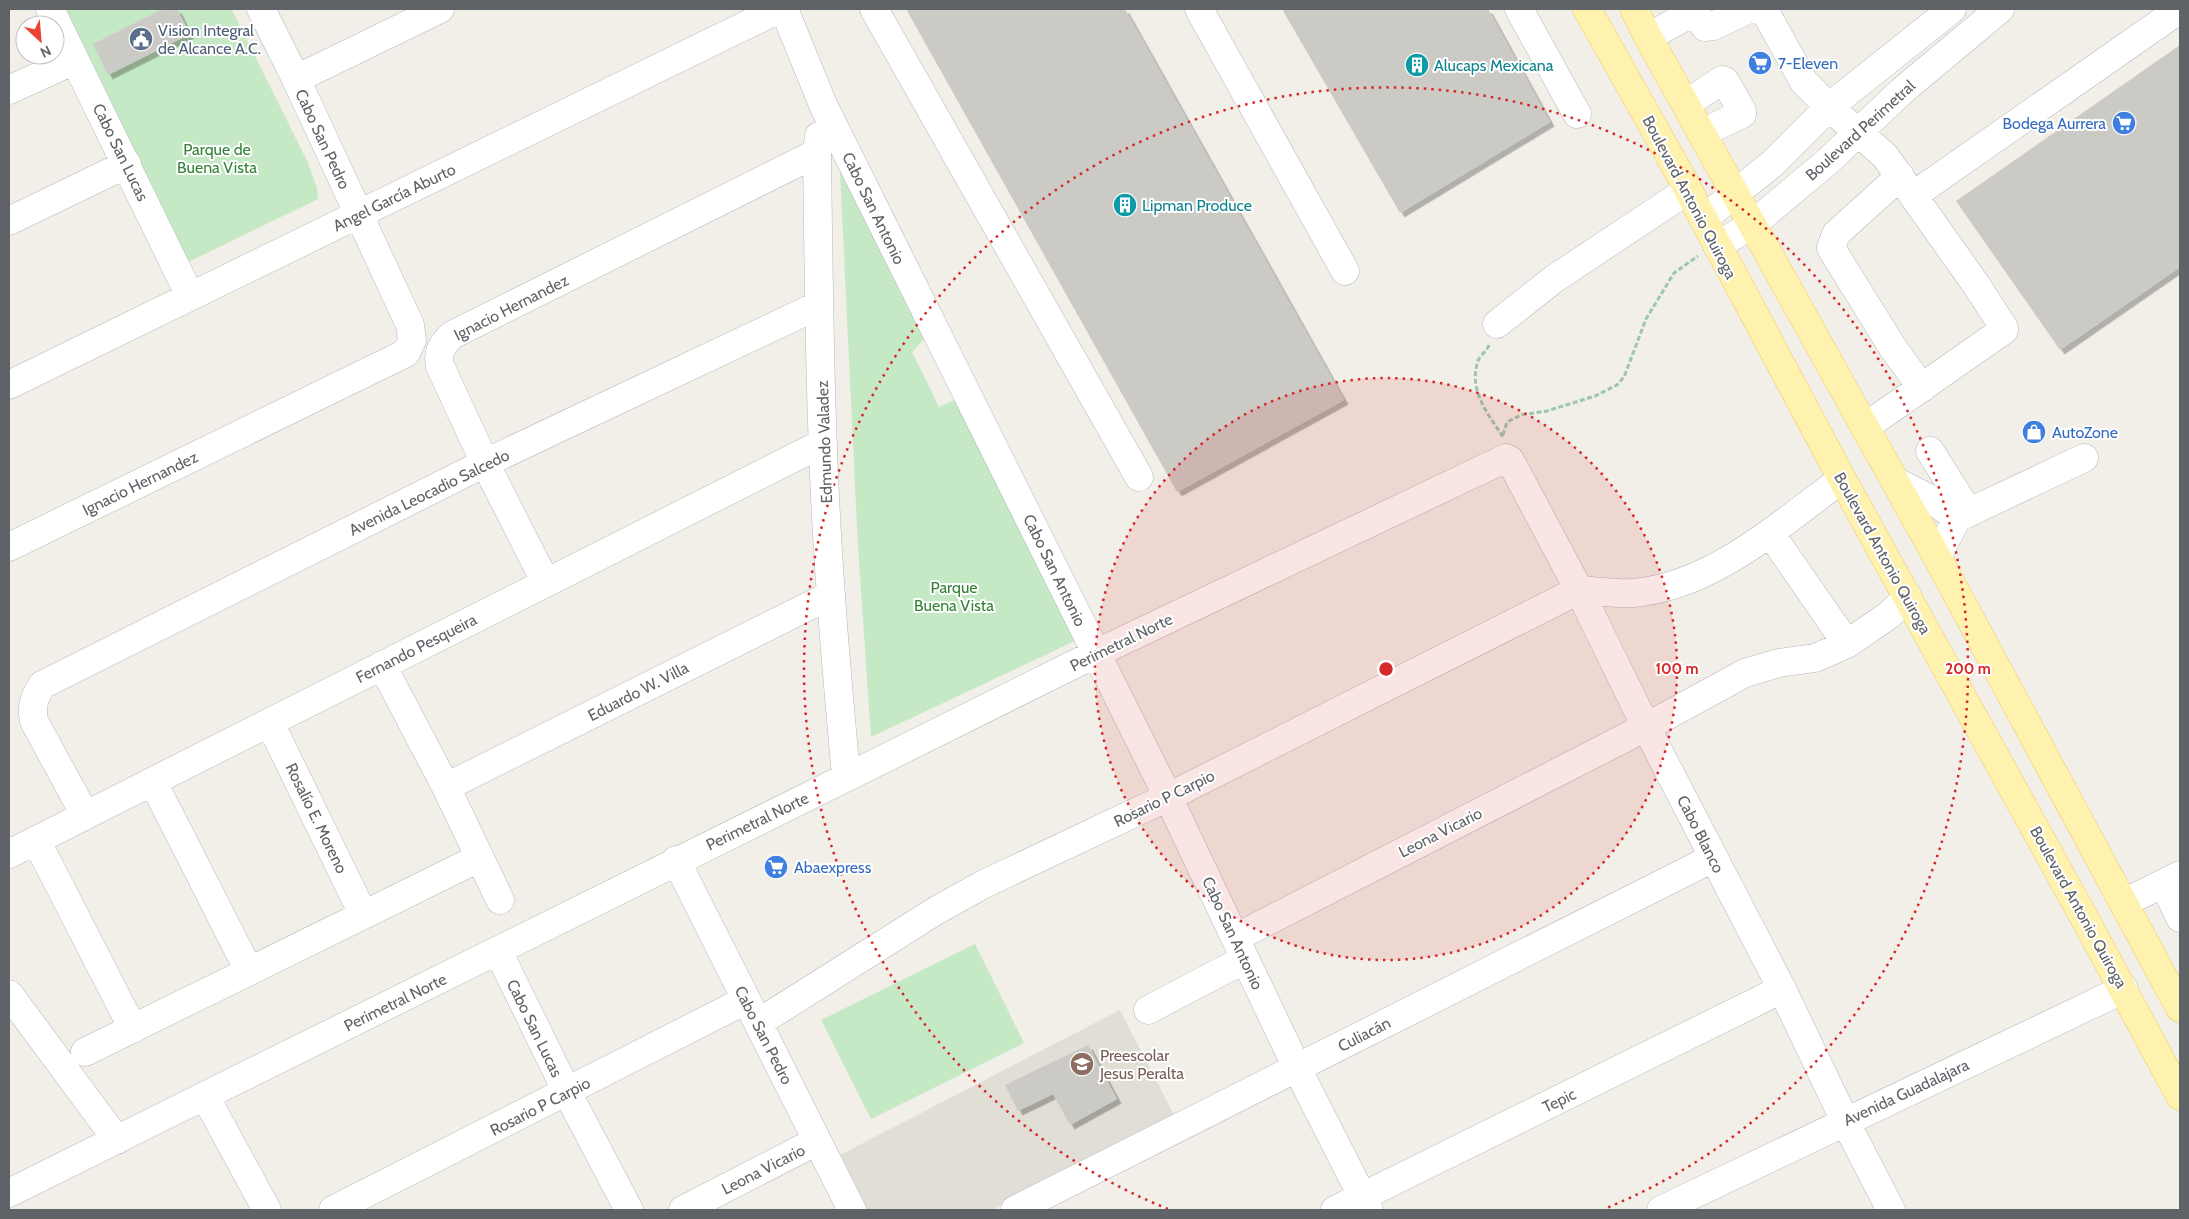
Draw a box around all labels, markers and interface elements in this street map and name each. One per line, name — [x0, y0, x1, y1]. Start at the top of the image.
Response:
north arrow — [15, 15, 65, 65]
place label: Vision Integral de Alcance A.C. — [158, 21, 261, 58]
public building icon: Vision Integral de Alcance A.C. — [128, 26, 154, 52]
text: N — [37, 41, 54, 62]
supermarket icon: 7-Eleven — [1747, 50, 1773, 76]
building icon: Alucaps Mexicana — [1404, 52, 1430, 78]
place label: 7-Eleven — [1778, 54, 1838, 73]
place label: Alucaps Mexicana — [1434, 56, 1554, 75]
street label: Boulevard Perimetral — [1802, 76, 1919, 185]
street label: Cabo San Pedro — [291, 86, 354, 192]
street label: Cabo San Lucas — [89, 100, 153, 204]
supermarket icon: Bodega Aurrera — [2111, 110, 2137, 136]
street label: Boulevard Antonio Quiroga — [1638, 112, 1741, 282]
place label: Bodega Aurrera — [2003, 114, 2106, 133]
park label: Parque de Buena Vista — [177, 140, 257, 177]
street label: Cabo San Antonio — [838, 149, 909, 268]
street label: Angel García Aburto — [330, 159, 459, 235]
building icon: Lipman Produce — [1112, 192, 1138, 218]
place label: Lipman Produce — [1142, 196, 1252, 215]
street label: Ignacio Hernandez — [451, 270, 572, 345]
street label: Edmundo Valadez — [813, 380, 836, 504]
shop icon: AutoZone — [2021, 419, 2047, 445]
place label: AutoZone — [2052, 423, 2118, 442]
street label: Avenida Leocadio Salcedo — [346, 445, 513, 540]
street label: Ignacio Hernandez — [79, 447, 201, 520]
street label: Boulevard Antonio Quiroga — [1830, 469, 1935, 638]
street label: Cabo San Antonio — [1019, 511, 1090, 630]
park label: Parque Buena Vista — [914, 578, 994, 615]
street label: Perimetral Norte — [1067, 609, 1176, 675]
street label: Fernando Pesqueira — [353, 610, 480, 687]
street label: Eduardo W. Villa — [585, 658, 692, 725]
centre of rings — [1377, 660, 1395, 678]
text: 100 m — [1655, 660, 1699, 678]
text: 200 m — [1945, 660, 1991, 678]
street label: Rosalío E. Moreno — [282, 760, 352, 877]
street label: Rosario P Carpio — [1111, 766, 1218, 831]
street label: Perimetral Norte — [703, 788, 812, 854]
street label: Cabo Blanco — [1673, 792, 1728, 876]
street label: Leona Vicario — [1395, 803, 1485, 862]
street label: Boulevard Antonio Quiroga — [2026, 823, 2131, 992]
supermarket icon: Abaexpress — [763, 854, 789, 880]
place label: Abaexpress — [794, 858, 872, 877]
street label: Cabo San Antonio — [1198, 874, 1267, 993]
street label: Perimetral Norte — [341, 969, 450, 1035]
street label: Cabo San Lucas — [503, 976, 567, 1080]
street label: Cabo San Pedro — [731, 983, 797, 1088]
street label: Culiacán — [1335, 1013, 1394, 1056]
place label: Preescolar Jesus Peralta — [1099, 1046, 1184, 1083]
school or university icon: Preescolar Jesus Peralta — [1069, 1051, 1095, 1077]
street label: Avenida Guadalajara — [1841, 1055, 1972, 1130]
street label: Rosario P Carpio — [487, 1073, 594, 1140]
street label: Tepic — [1539, 1084, 1579, 1117]
street label: Leona Vicario — [718, 1140, 808, 1199]

